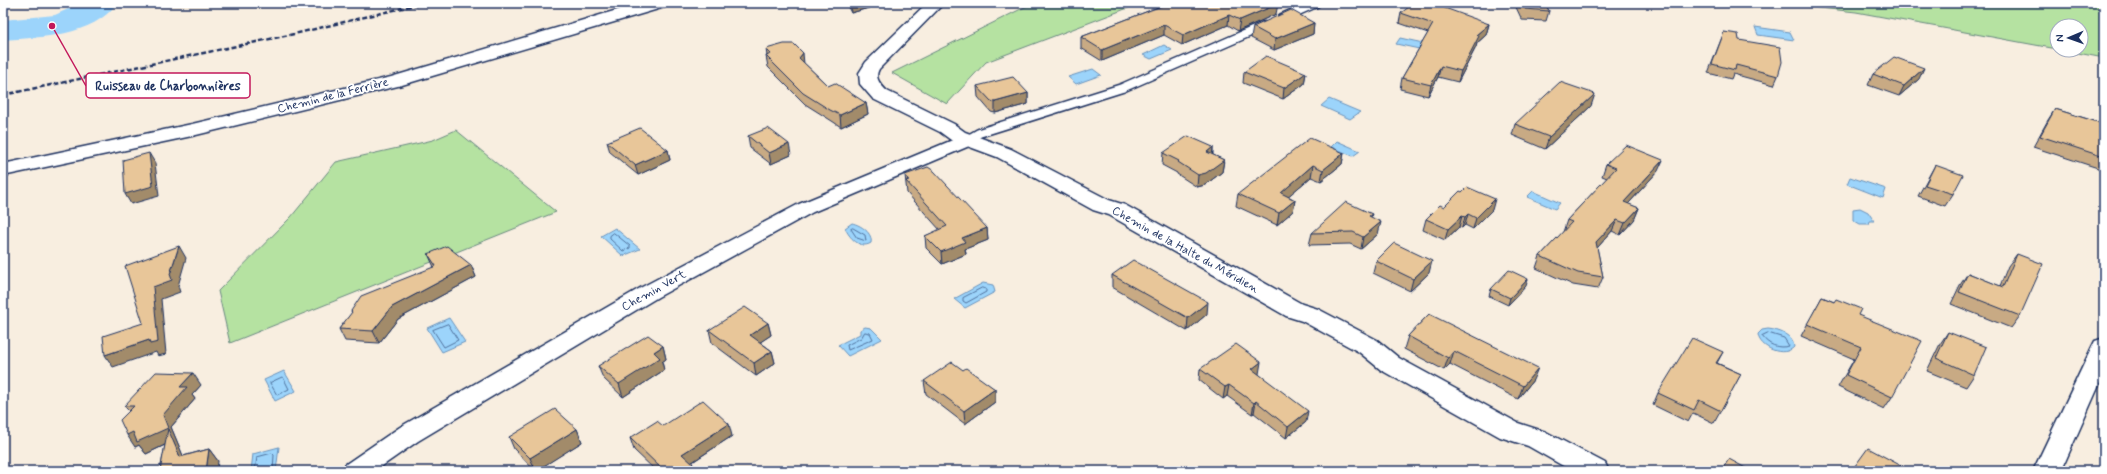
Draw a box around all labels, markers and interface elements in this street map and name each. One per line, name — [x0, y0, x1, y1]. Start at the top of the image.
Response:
north arrow — [2049, 18, 2089, 58]
text: N — [2053, 34, 2067, 42]
callout: Ruisseau de Charbonnières — [86, 73, 250, 98]
street label: Chemin de la Ferrière — [276, 74, 390, 118]
text: Ruisseau de Charbonnières — [95, 78, 241, 95]
street label: Chemin de la Halte du Méridien — [1109, 203, 1262, 297]
street label: Chemin Vert — [619, 267, 689, 315]

